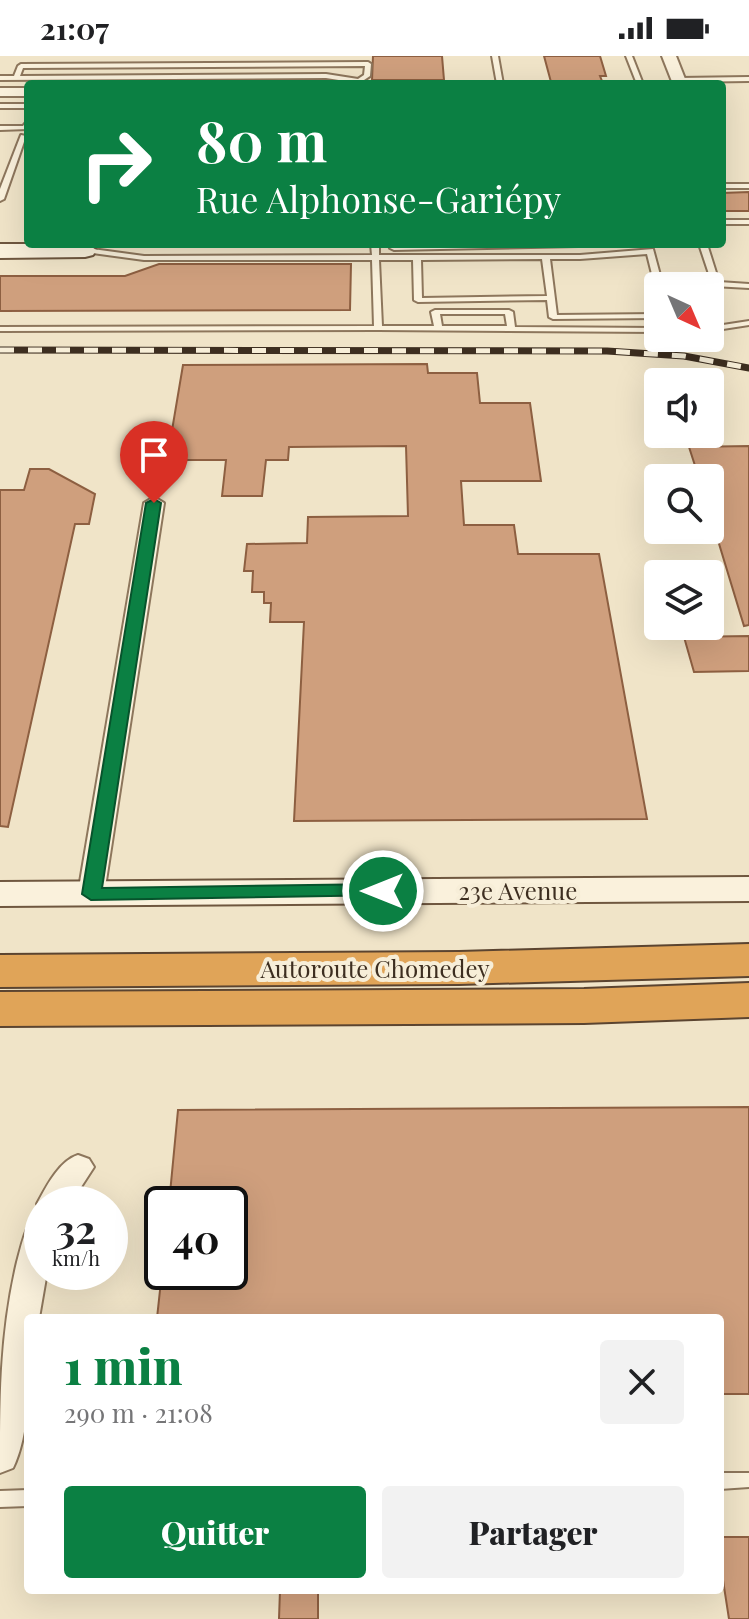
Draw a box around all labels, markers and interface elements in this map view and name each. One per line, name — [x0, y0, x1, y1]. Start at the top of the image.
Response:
text: 21:07 — [40, 8, 109, 48]
text: 80 m — [196, 102, 327, 177]
icon: right — [64, 112, 168, 216]
text: Rue Alphonse-Gariépy — [196, 174, 561, 222]
north arrow — [644, 272, 724, 352]
map controls — [644, 272, 724, 640]
button: sound — [644, 368, 724, 448]
pin — [120, 421, 188, 503]
icon: arrive — [132, 433, 176, 477]
button: search — [644, 464, 724, 544]
button: layers — [644, 560, 724, 640]
position arrow — [341, 849, 425, 933]
street label: 23e Avenue — [459, 874, 577, 906]
street label: Autoroute Chomedey — [259, 952, 490, 984]
speed limit sign: 40 — [144, 1186, 248, 1290]
text: 32 — [56, 1201, 96, 1254]
text: km/h — [52, 1244, 100, 1271]
text: 1 min — [64, 1333, 182, 1397]
button: close — [600, 1340, 684, 1424]
text: 290 m · 21:08 — [64, 1395, 213, 1430]
button: Quitter — [64, 1486, 366, 1578]
button: Partager — [382, 1486, 684, 1578]

